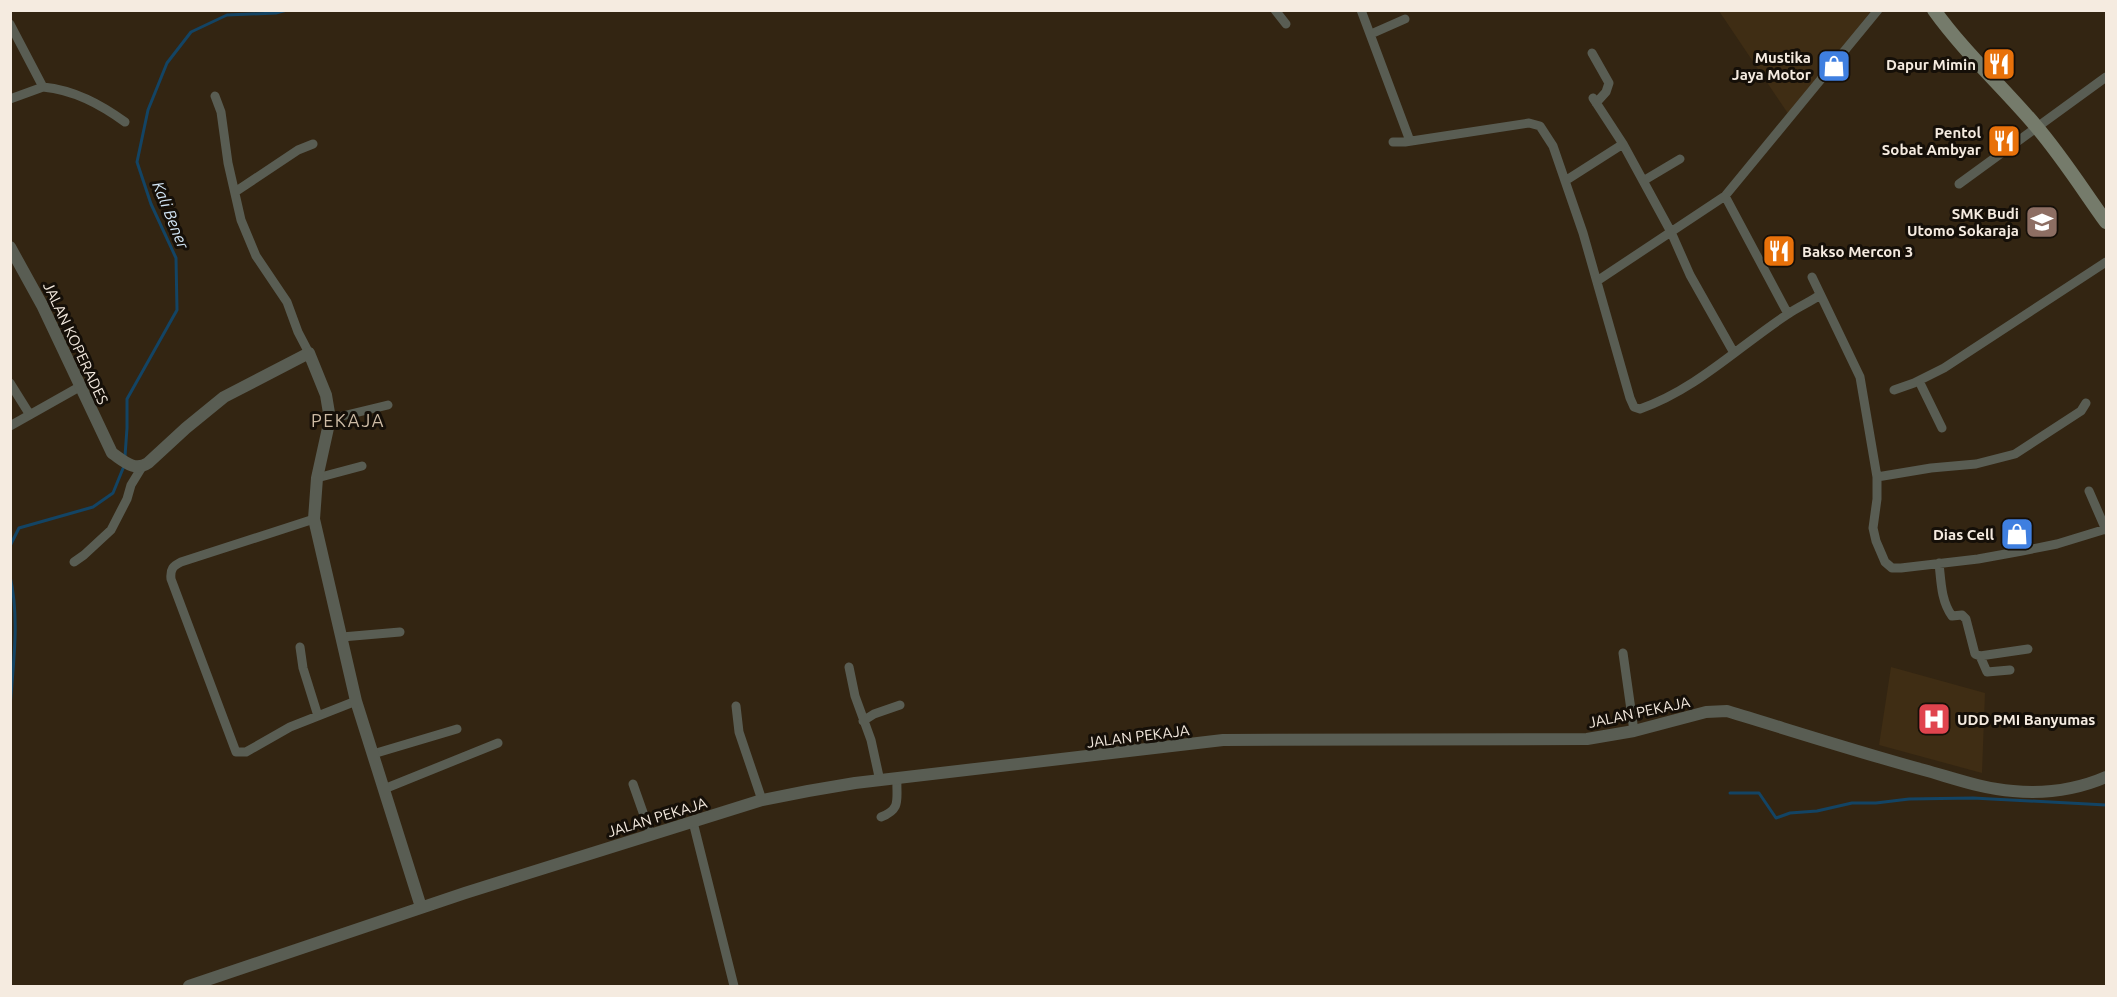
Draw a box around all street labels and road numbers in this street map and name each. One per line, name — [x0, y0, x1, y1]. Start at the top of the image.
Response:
street label: JALAN KOPERADES — [40, 279, 112, 407]
street label: JALAN PEKAJA — [1587, 693, 1692, 731]
street label: JALAN PEKAJA — [1086, 721, 1191, 751]
street label: JALAN PEKAJA — [605, 794, 709, 840]

